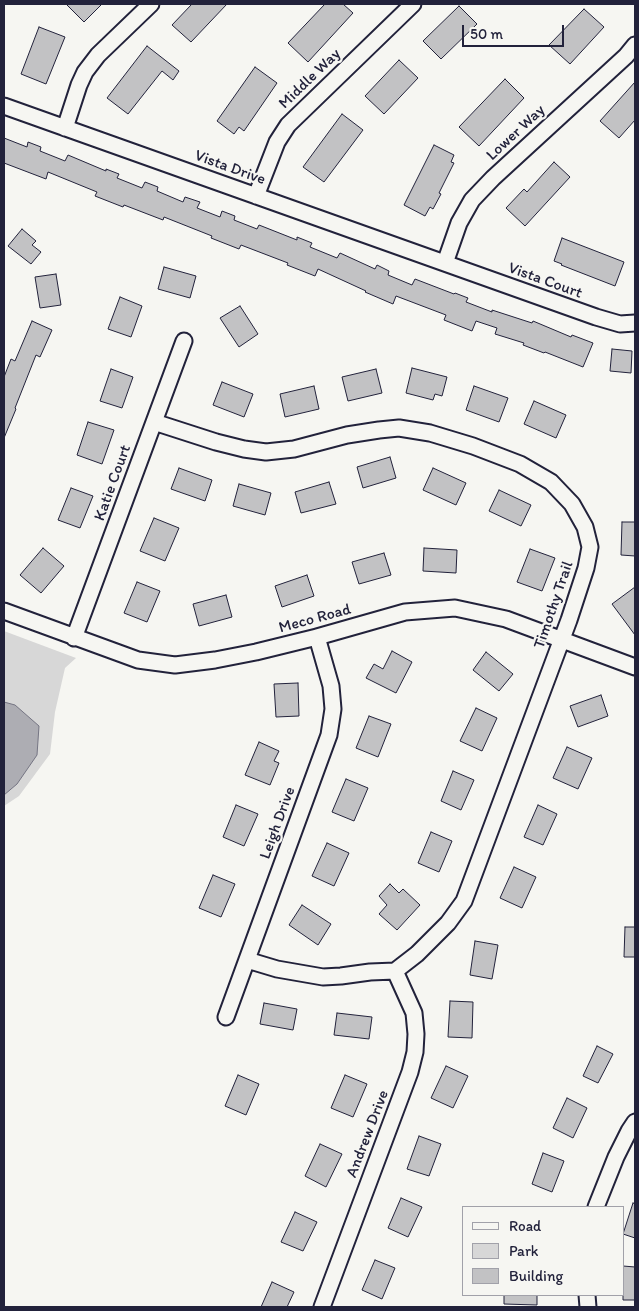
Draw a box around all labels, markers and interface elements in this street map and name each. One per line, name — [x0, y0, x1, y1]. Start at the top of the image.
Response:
scale bar — [464, 15, 566, 47]
text: 50 m — [470, 25, 503, 43]
street label: Middle Way — [275, 45, 345, 113]
street label: Lower Way — [483, 101, 549, 165]
street label: Vista Drive — [192, 146, 268, 190]
street label: Vista Court — [505, 259, 585, 303]
street label: Katie Court — [90, 442, 136, 524]
street label: Timothy Trail — [530, 559, 578, 651]
street label: Meco Road — [277, 600, 353, 638]
street label: Leigh Drive — [256, 784, 300, 862]
street label: Andrew Drive — [342, 1087, 394, 1181]
legend — [462, 1206, 624, 1296]
text: Road — [509, 1217, 541, 1235]
text: Park — [509, 1242, 539, 1260]
text: Building — [509, 1267, 563, 1285]

